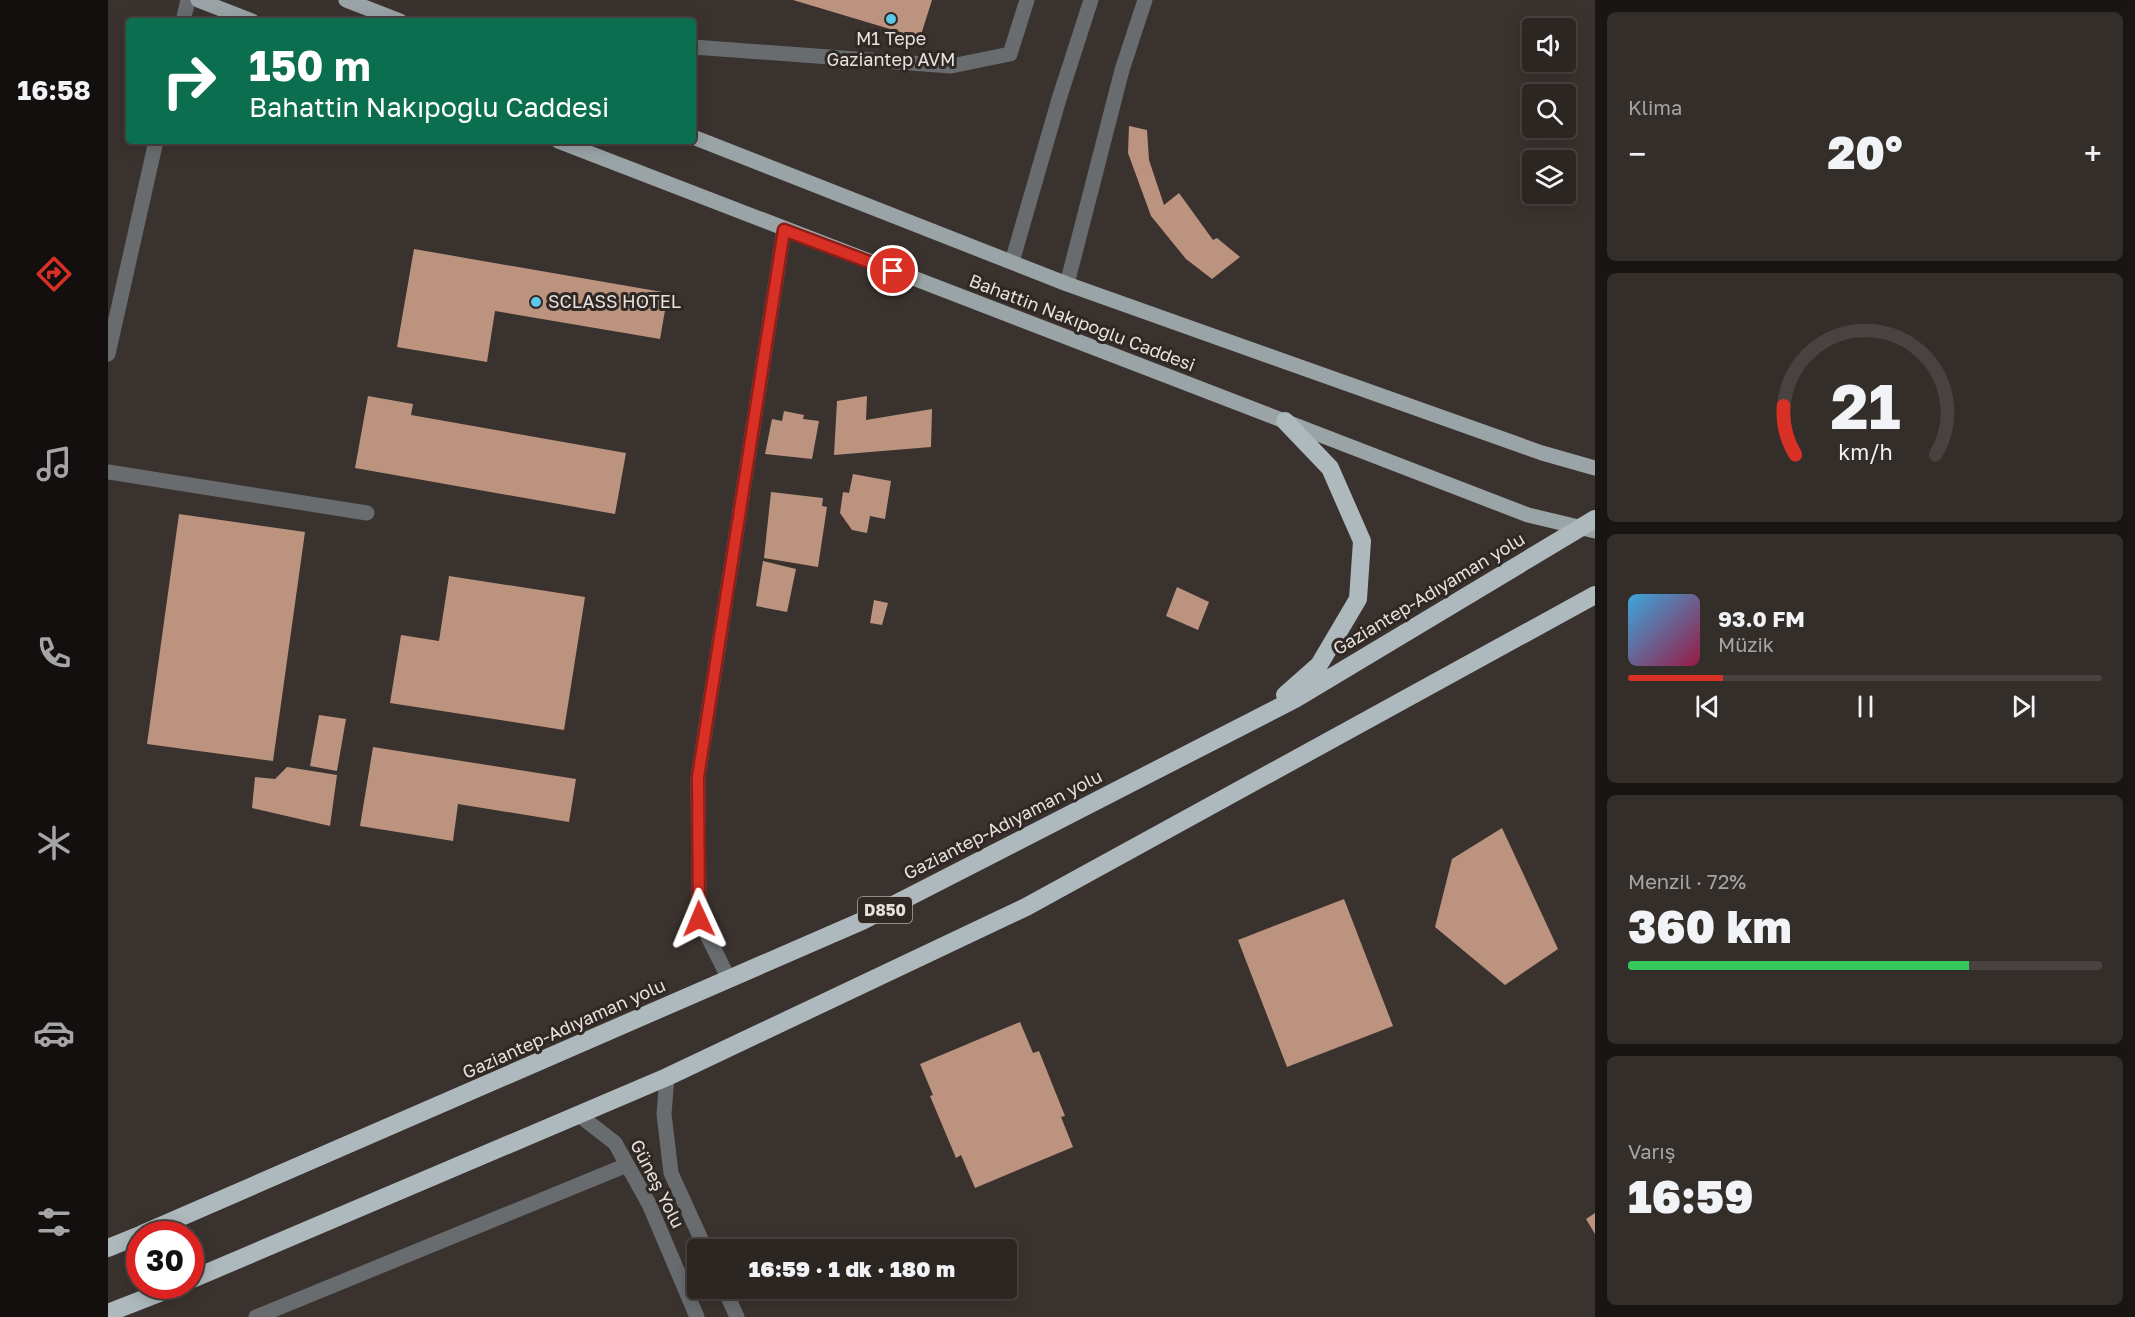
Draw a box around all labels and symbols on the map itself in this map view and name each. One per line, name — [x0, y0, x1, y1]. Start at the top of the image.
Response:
marker: M1 Tepe Gaziantep AVM — [884, 12, 898, 26]
place label: M1 Tepe Gaziantep AVM — [826, 27, 956, 70]
pin — [867, 245, 918, 296]
street label: Bahattin Nakıpoğlu Caddesi — [966, 269, 1198, 375]
place label: SCLASS HOTEL — [548, 290, 681, 312]
marker: SCLASS HOTEL — [529, 295, 543, 309]
street label: Gaziantep-Adıyaman yolu — [1329, 527, 1528, 659]
street label: Gaziantep-Adıyaman yolu — [900, 764, 1105, 884]
position arrow — [667, 887, 731, 951]
road number: D850 — [858, 897, 912, 923]
street label: Gaziantep-Adıyaman yolu — [459, 973, 668, 1083]
street label: Güneş Yolu — [626, 1135, 690, 1232]
speed limit sign: 30 — [126, 1221, 204, 1299]

